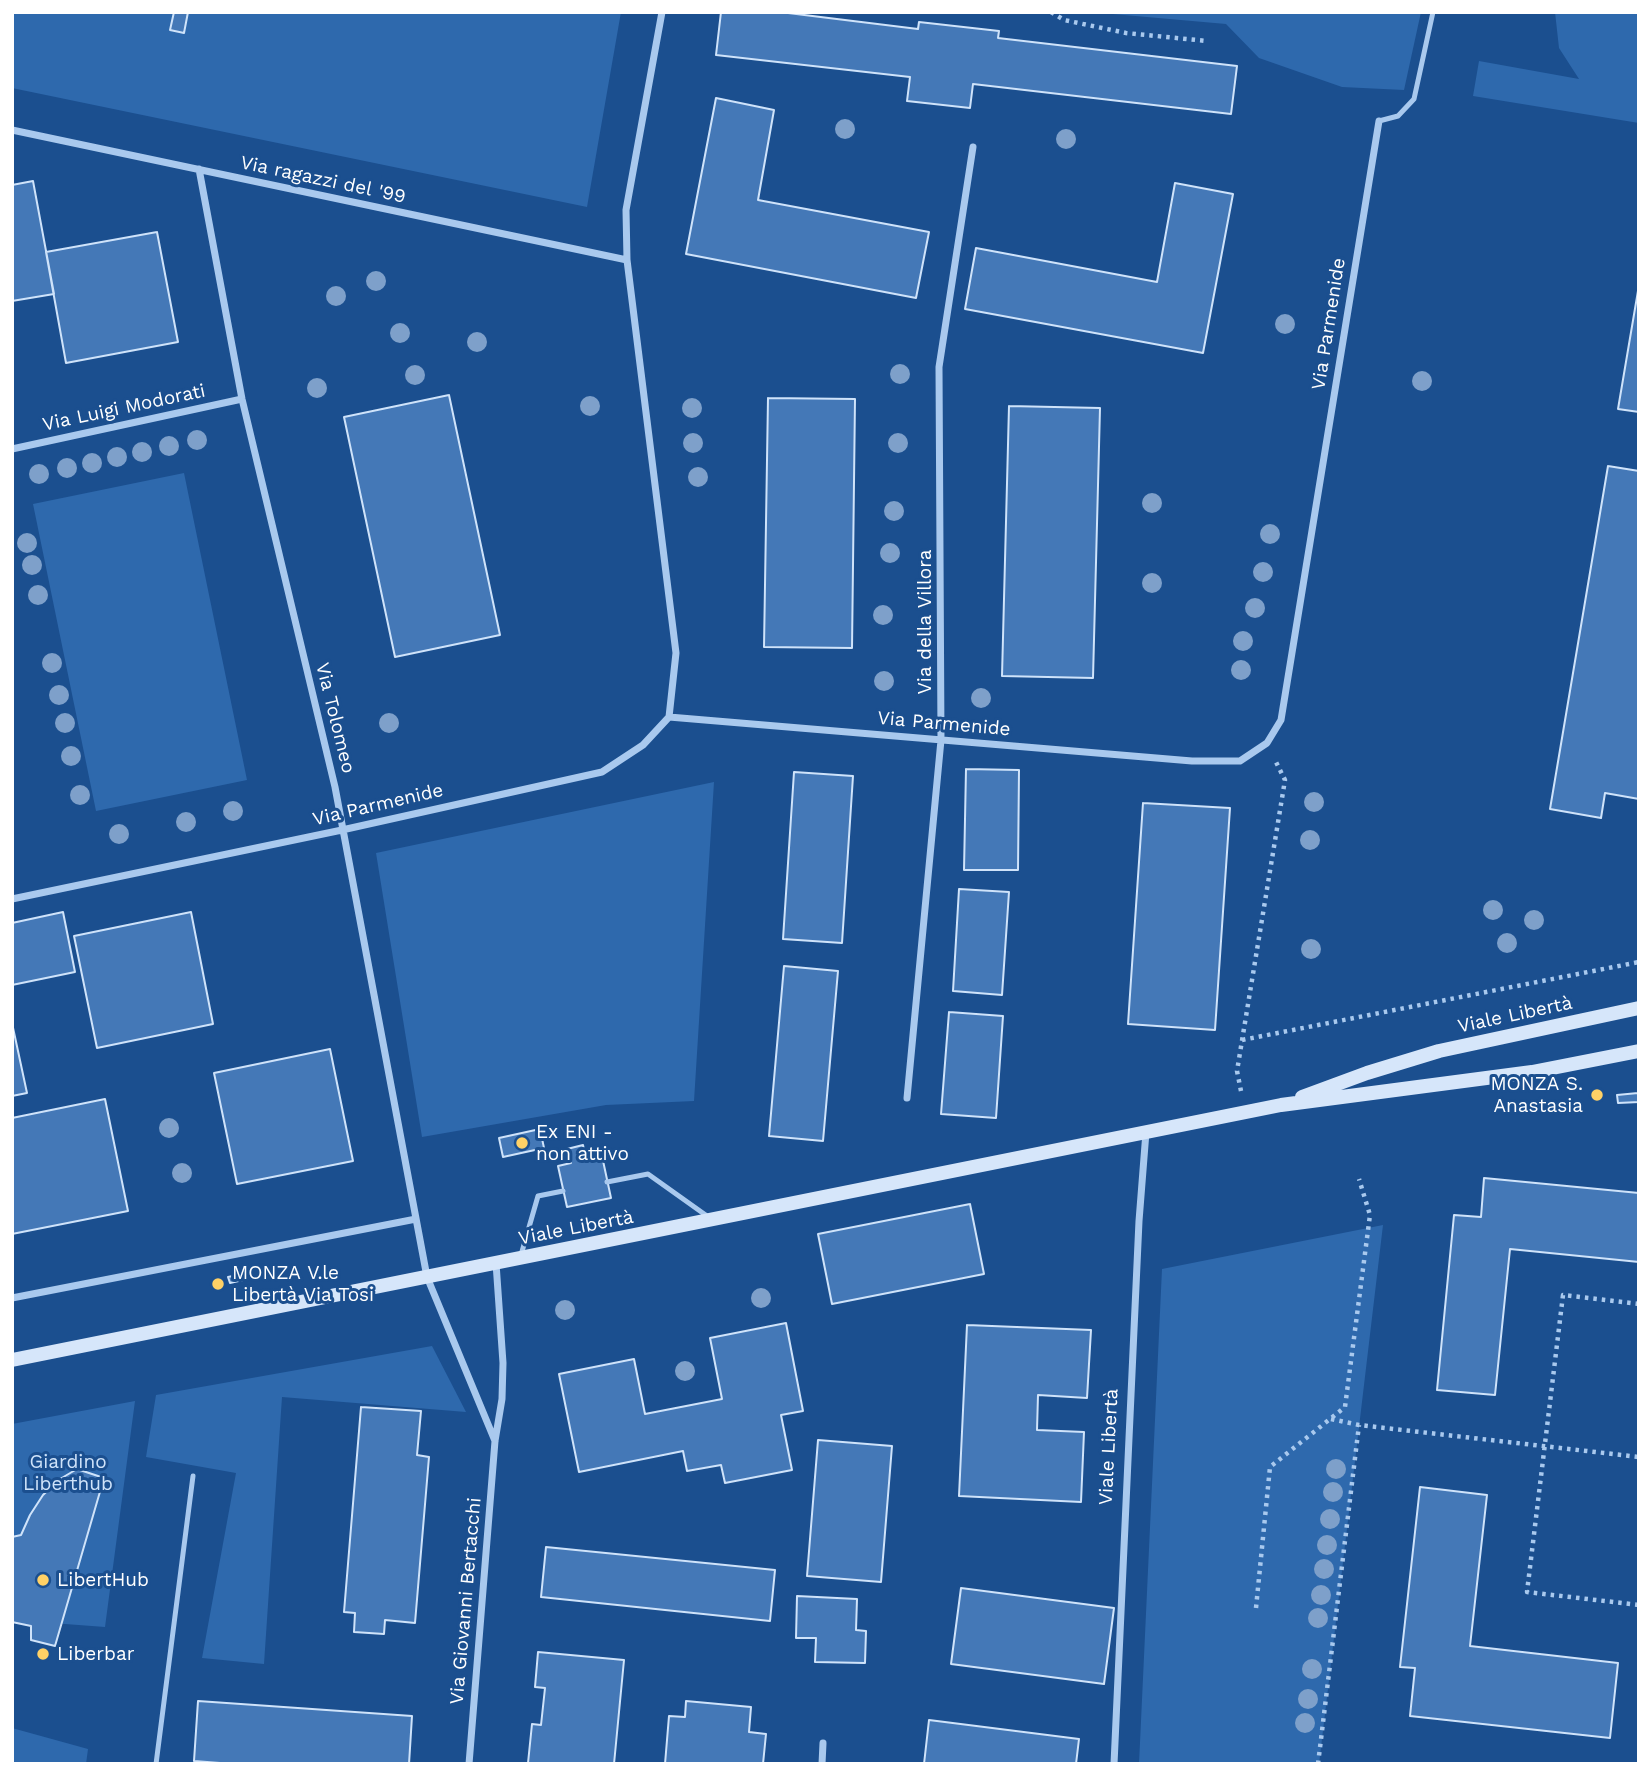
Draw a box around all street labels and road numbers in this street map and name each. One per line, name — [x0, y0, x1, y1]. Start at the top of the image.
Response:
street label: Via ragazzi del '99 — [238, 151, 408, 209]
street label: Via Parmenide — [1307, 256, 1351, 392]
street label: Via Luigi Modorati — [41, 380, 207, 436]
street label: Via della Villora — [914, 550, 936, 694]
street label: Via Tolomeo — [310, 660, 360, 776]
street label: Via Parmenide — [877, 707, 1011, 741]
street label: Via Parmenide — [310, 779, 446, 831]
street label: Viale Libertà — [1456, 992, 1574, 1038]
street label: Viale Libertà — [517, 1206, 635, 1250]
street label: Viale Libertà — [1095, 1388, 1123, 1506]
street label: Via Giovanni Bertacchi — [446, 1497, 486, 1705]

